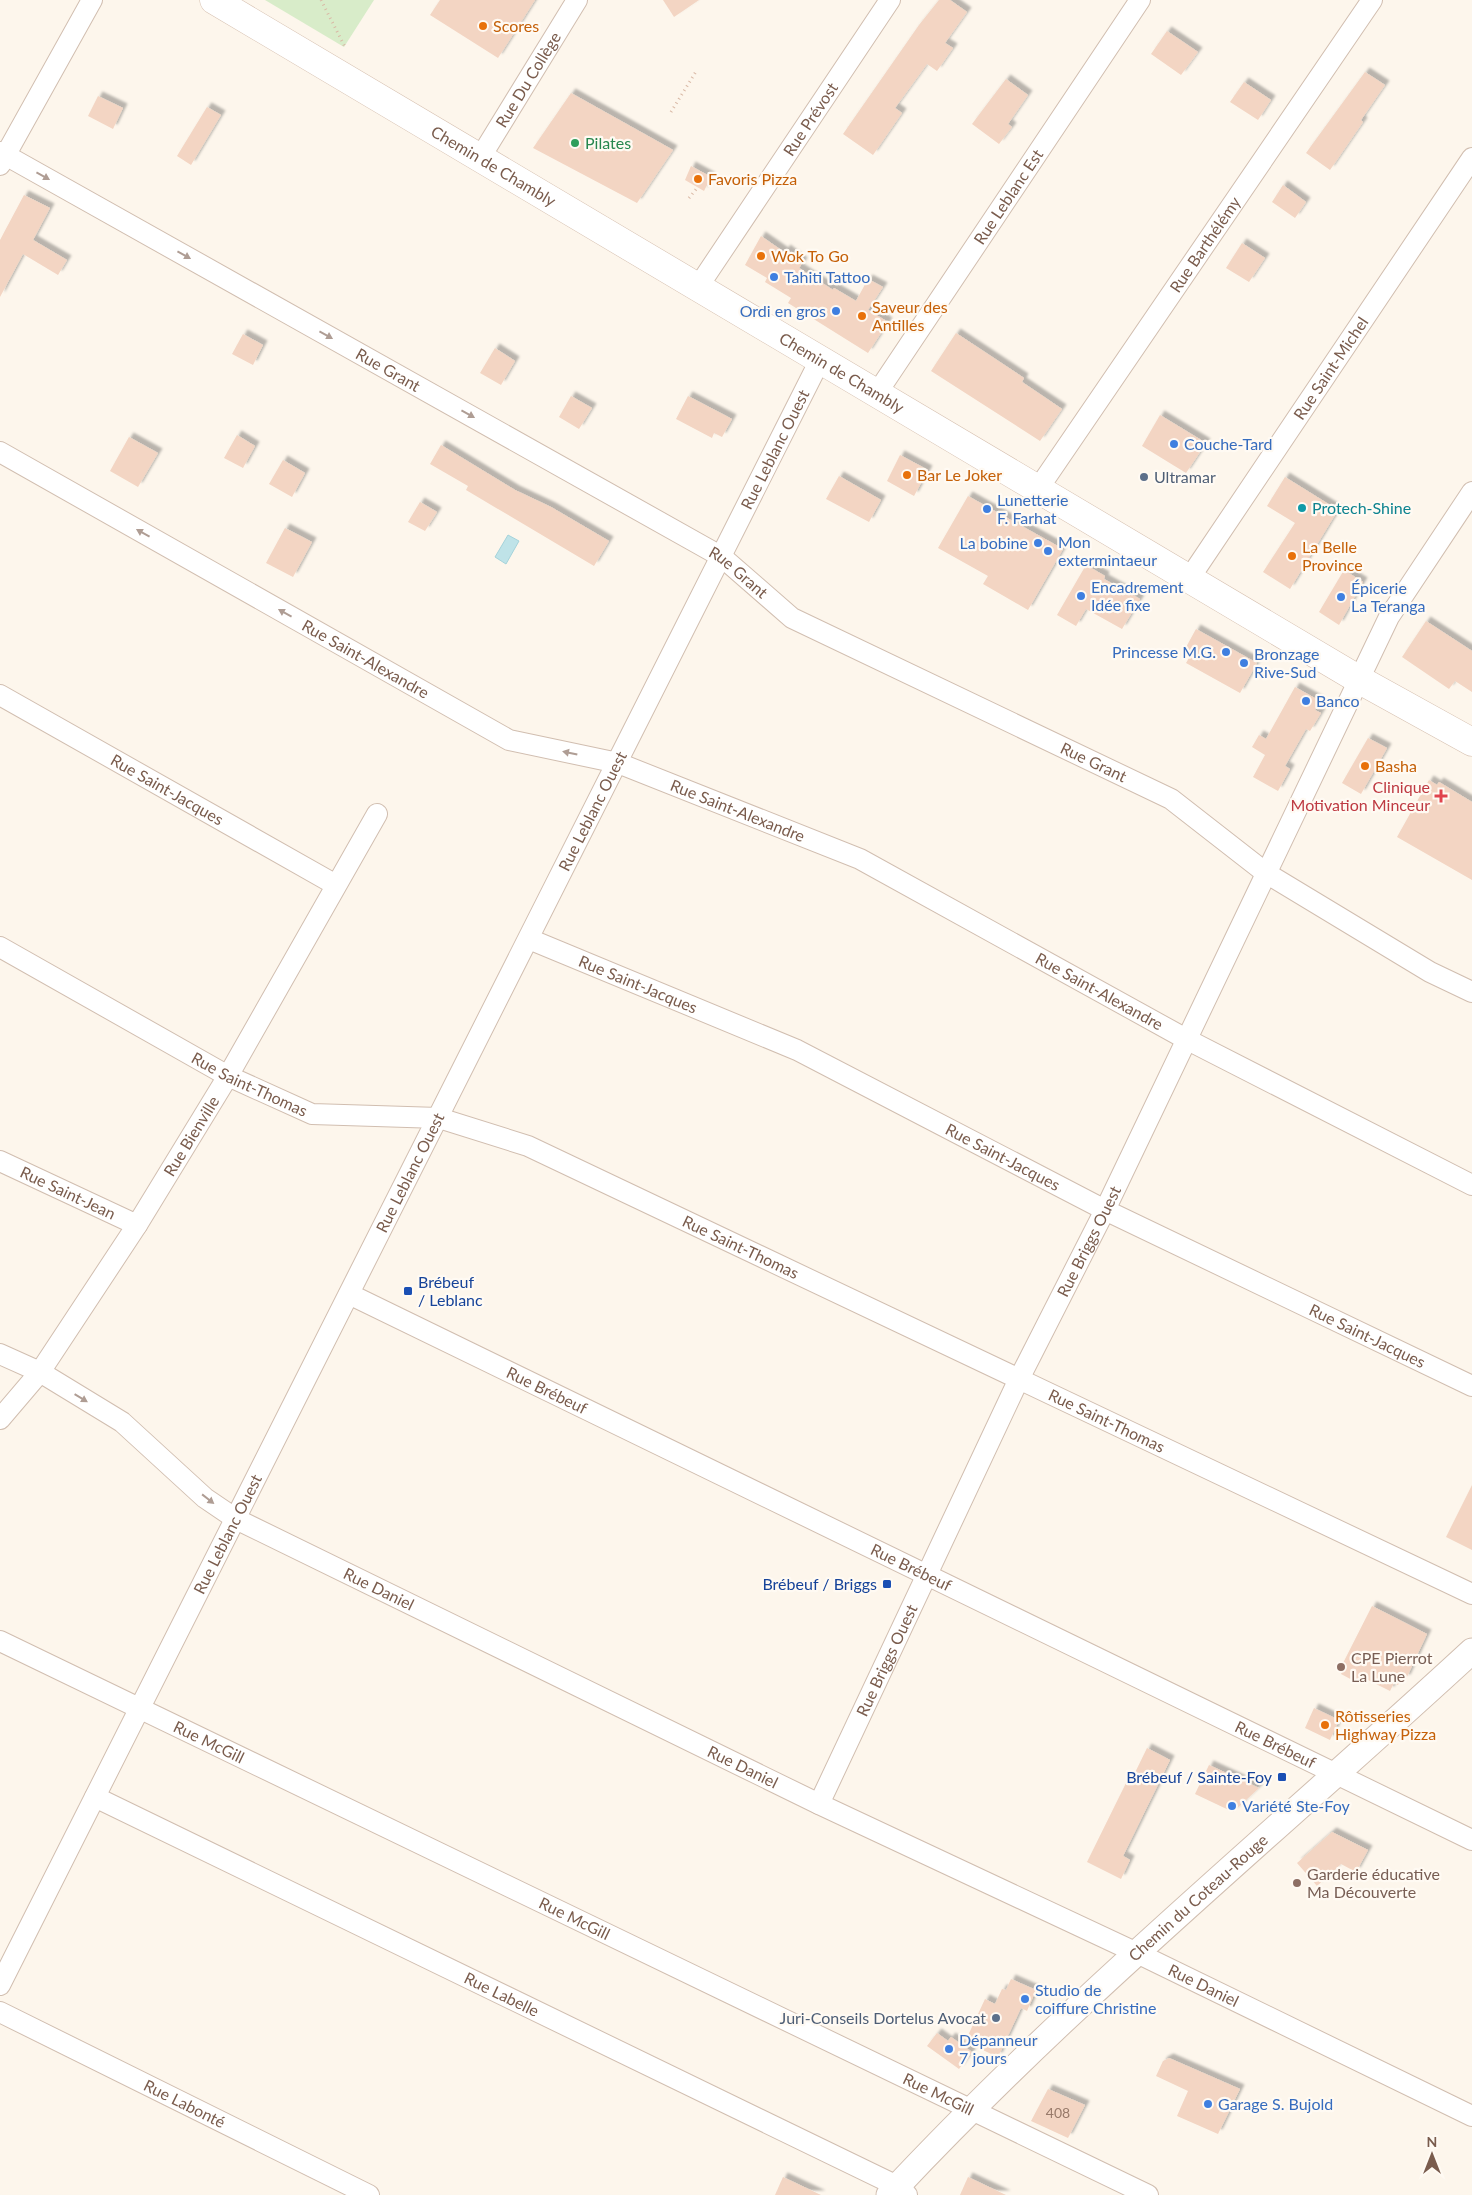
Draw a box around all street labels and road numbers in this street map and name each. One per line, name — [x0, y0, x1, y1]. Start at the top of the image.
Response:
street label: Rue Du Collège — [491, 28, 564, 131]
street label: Rue Prévost — [779, 78, 841, 159]
street label: Chemin de Chambly — [428, 121, 560, 210]
street label: Rue Leblanc Est — [969, 145, 1047, 248]
street label: Rue Barthélémy — [1165, 192, 1244, 296]
street label: Rue Saint-Michel — [1289, 313, 1372, 423]
street label: Chemin de Chambly — [776, 328, 908, 417]
street label: Rue Grant — [353, 344, 424, 395]
street label: Rue Leblanc Ouest — [736, 386, 813, 512]
street label: Rue Grant — [706, 542, 772, 602]
street label: Rue Saint-Alexandre — [299, 615, 433, 702]
street label: Rue Grant — [1058, 738, 1130, 786]
street label: Rue Leblanc Ouest — [554, 748, 630, 874]
street label: Rue Saint-Jacques — [108, 750, 227, 828]
street label: Rue Saint-Alexandre — [668, 775, 808, 845]
street label: Rue Saint-Alexandre — [1032, 948, 1167, 1034]
street label: Rue Saint-Jacques — [576, 951, 700, 1017]
street label: Rue Saint-Thomas — [189, 1047, 311, 1120]
street label: Rue Bienville — [159, 1092, 223, 1179]
street label: Rue Leblanc Ouest — [371, 1109, 448, 1235]
street label: Rue Saint-Jacques — [943, 1119, 1064, 1194]
street label: Rue Saint-Jean — [17, 1162, 119, 1223]
street label: Rue Briggs Ouest — [1053, 1183, 1124, 1300]
street label: Rue Saint-Thomas — [680, 1211, 802, 1282]
street label: Rue Saint-Jacques — [1306, 1299, 1429, 1371]
street label: Rue Brébeuf — [504, 1362, 591, 1418]
street label: Rue Saint-Thomas — [1046, 1384, 1168, 1456]
street label: Rue Leblanc Ouest — [189, 1471, 265, 1597]
street label: Rue Brébeuf — [868, 1539, 955, 1595]
street label: Rue Daniel — [341, 1563, 418, 1614]
street label: Rue Briggs Ouest — [852, 1601, 921, 1719]
street label: Rue McGill — [171, 1716, 248, 1767]
street label: Rue Brébeuf — [1232, 1716, 1319, 1772]
street label: Rue Daniel — [705, 1741, 781, 1792]
street label: Chemin du Coteau-Rouge — [1124, 1830, 1271, 1965]
street label: Rue McGill — [536, 1893, 613, 1943]
street label: Rue Daniel — [1165, 1960, 1242, 2010]
street label: Rue Labelle — [461, 1968, 542, 2020]
street label: Rue McGill — [900, 2068, 977, 2119]
street label: Rue Labonté — [141, 2075, 229, 2131]

